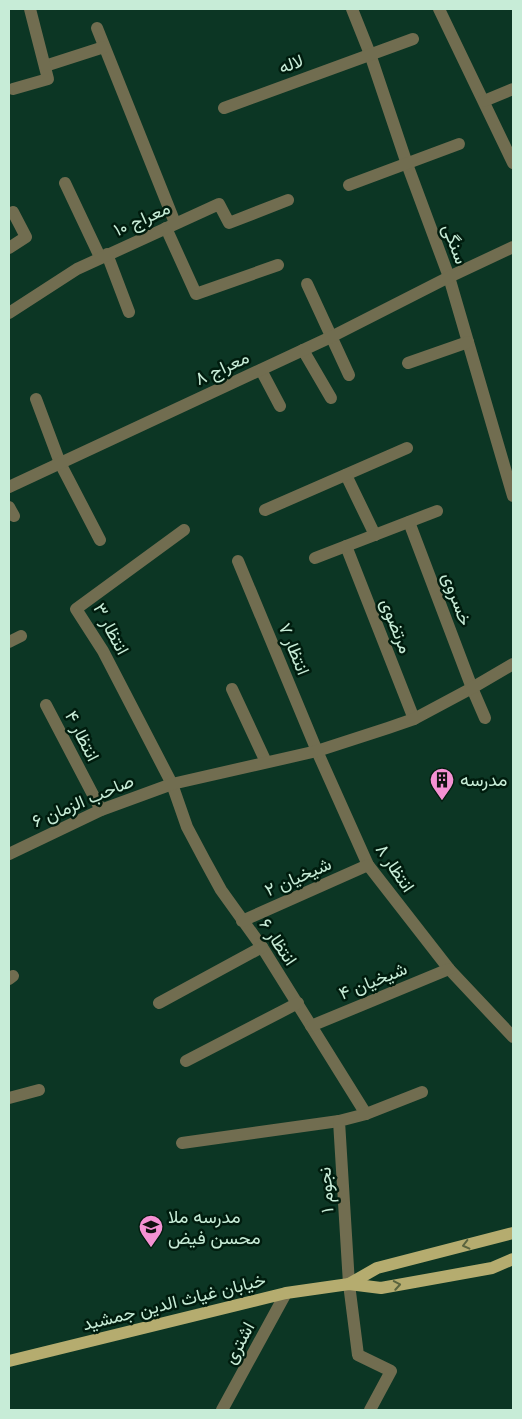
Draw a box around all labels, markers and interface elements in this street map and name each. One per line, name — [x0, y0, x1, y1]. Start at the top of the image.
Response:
street label: لاله — [275, 48, 307, 80]
street label: معراج ۱۰ — [110, 195, 174, 242]
street label: سنگی — [437, 220, 474, 267]
street label: معراج ۸ — [191, 344, 253, 391]
street label: خسروی — [436, 569, 479, 629]
street label: مرتضوی — [375, 595, 418, 657]
street label: انتظار ۳ — [87, 598, 135, 659]
street label: انتظار ۷ — [273, 619, 316, 679]
street label: انتظار ۴ — [59, 706, 106, 765]
building icon: مدرسه — [429, 767, 455, 801]
place label: مدرسه — [460, 767, 507, 792]
street label: صاحب الزمان ۶ — [28, 768, 138, 833]
street label: انتظار ۸ — [370, 838, 421, 897]
street label: شیخیان ۲ — [260, 851, 335, 902]
street label: انتظار ۶ — [253, 913, 303, 970]
street label: شیخیان ۴ — [335, 956, 411, 1006]
street label: نجوم ۱ — [311, 1166, 340, 1214]
place label: مدرسه ملا محسن فیض — [168, 1204, 260, 1250]
school or university icon: مدرسه ملا محسن فیض — [138, 1214, 164, 1248]
one-way arrow — [461, 1239, 470, 1250]
street label: خیابان غیاث الدین جمشید — [80, 1267, 268, 1336]
one-way arrow — [393, 1280, 402, 1290]
street label: اشتری — [217, 1317, 260, 1368]

